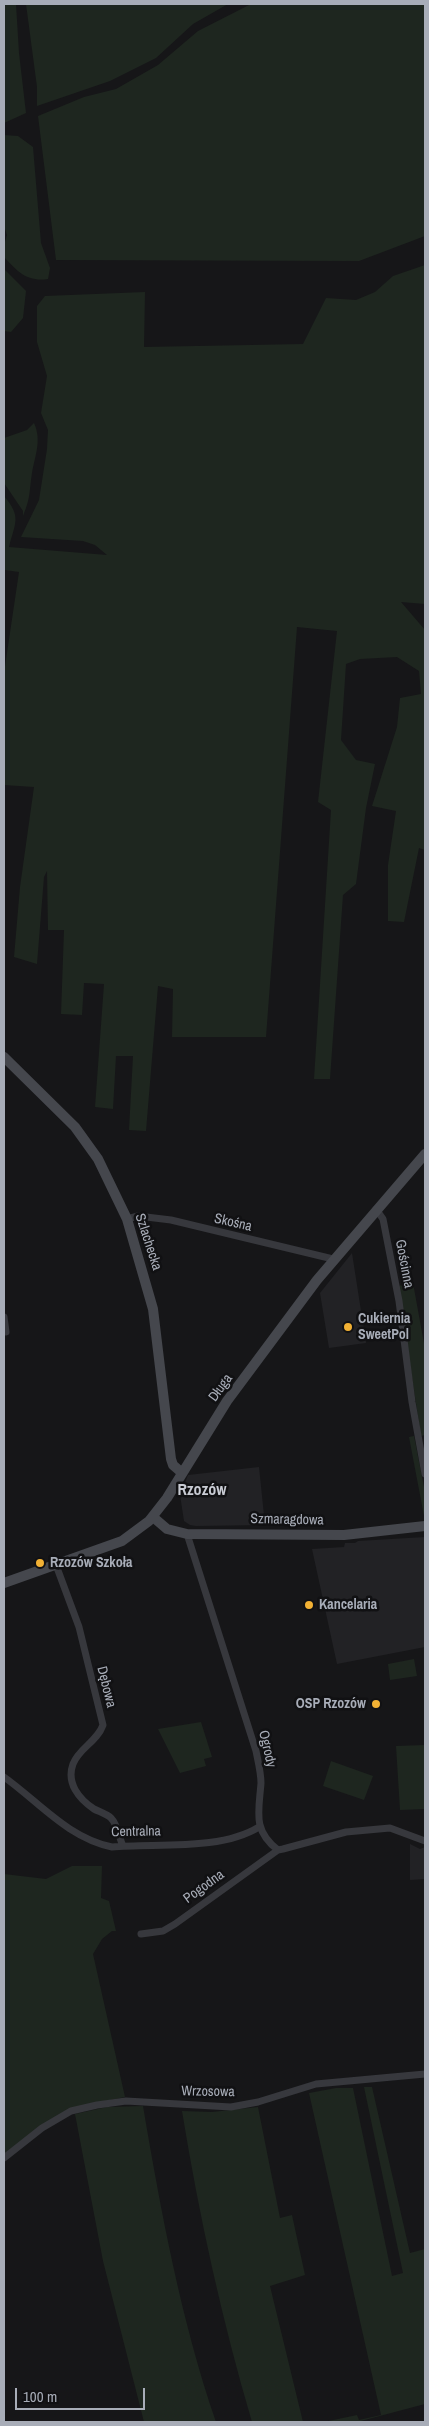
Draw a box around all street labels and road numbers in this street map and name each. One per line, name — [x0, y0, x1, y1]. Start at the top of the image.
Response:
street label: Szlachecka — [131, 1211, 165, 1273]
street label: Skośna — [212, 1211, 254, 1235]
street label: Gościnna — [391, 1238, 417, 1290]
street label: Długa — [205, 1371, 237, 1405]
street label: Szmaragdowa — [250, 1511, 324, 1529]
street label: Dębowa — [93, 1665, 119, 1709]
street label: Ogrody — [255, 1729, 279, 1769]
street label: Centralna — [111, 1823, 161, 1841]
street label: Pogodna — [180, 1867, 228, 1907]
street label: Wrzosowa — [181, 2083, 235, 2101]

